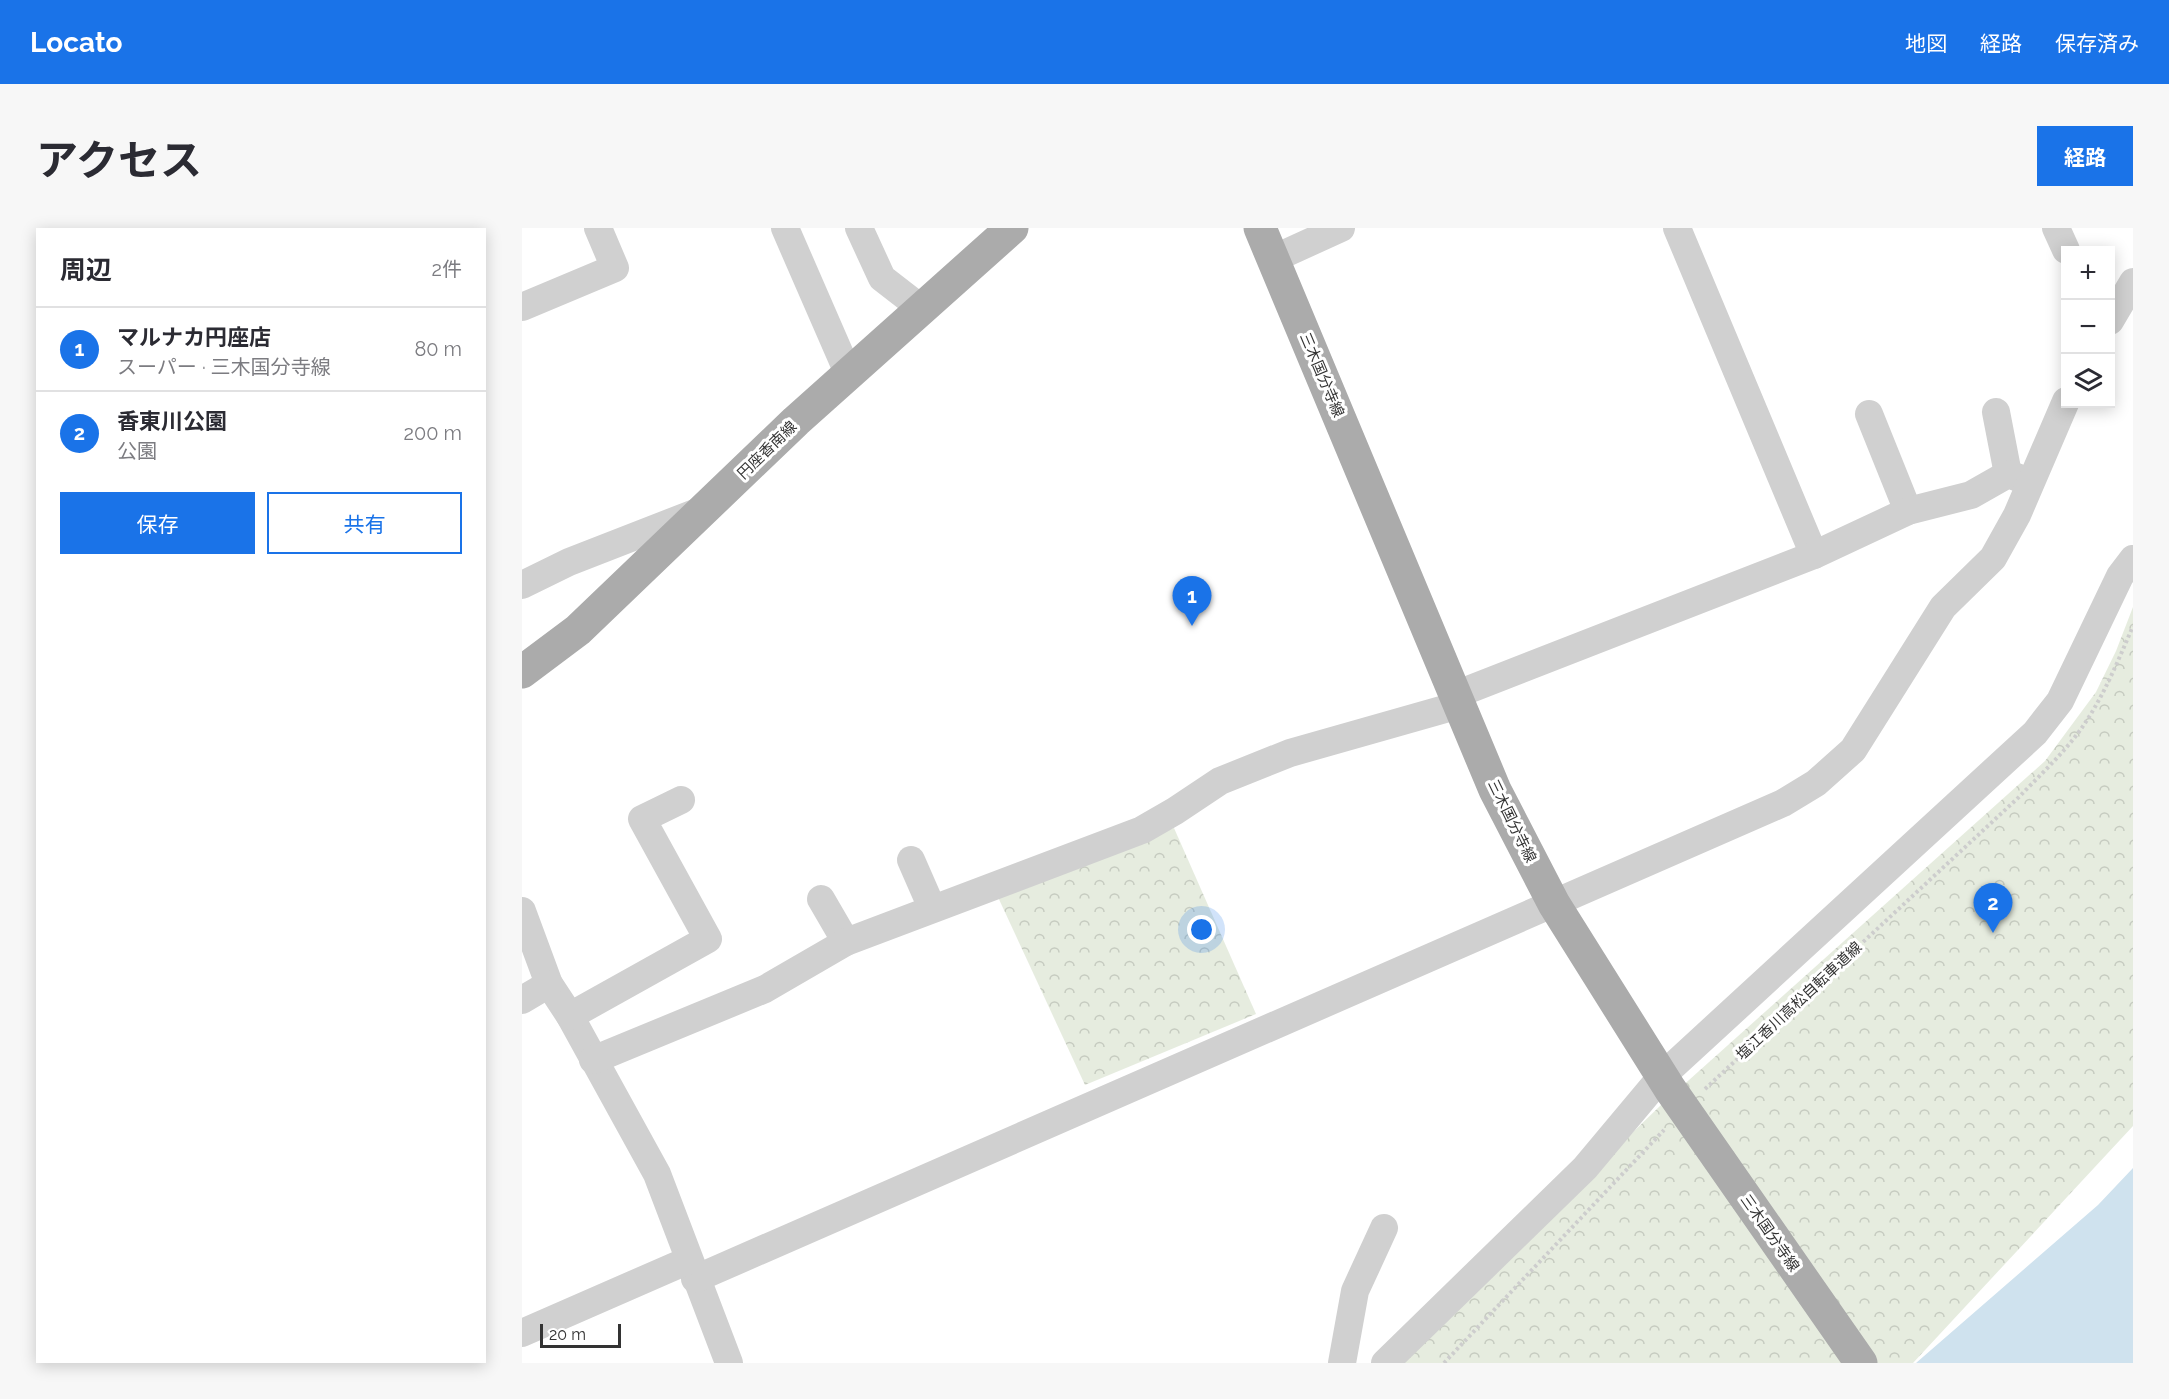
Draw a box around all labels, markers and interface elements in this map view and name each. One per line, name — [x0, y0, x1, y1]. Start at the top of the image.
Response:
text: Locato — [30, 26, 122, 59]
text: 地図 — [1905, 31, 1947, 56]
text: 経路 — [1980, 31, 2022, 56]
text: 保存済み — [2055, 31, 2139, 56]
button: 経路 — [2037, 126, 2133, 186]
text: アクセス — [36, 136, 202, 185]
map controls — [2061, 246, 2115, 408]
button: + — [2061, 246, 2115, 300]
text: 周辺 — [60, 255, 112, 285]
text: 2件 — [432, 257, 462, 281]
button: − — [2061, 300, 2115, 354]
text: マルナカ円座店 — [117, 324, 271, 350]
street label: 三木国分寺線 — [1296, 330, 1348, 420]
text: 1 — [75, 337, 84, 361]
text: 80 m — [414, 337, 462, 361]
button: layers — [2061, 354, 2115, 408]
text: スーパー · 三木国分寺線 — [117, 355, 331, 379]
text: 香東川公園 — [117, 408, 227, 434]
street label: 円座香南線 — [734, 417, 800, 483]
text: 2 — [74, 421, 85, 445]
text: 200 m — [404, 421, 462, 445]
text: 公園 — [117, 439, 157, 463]
button: 保存 — [60, 492, 255, 554]
button: 共有 — [267, 492, 462, 554]
pin: 1 — [1172, 576, 1212, 626]
street label: 三木国分寺線 — [1484, 777, 1540, 865]
pin: 2 — [1974, 884, 2012, 933]
your location — [1187, 915, 1216, 944]
street label: 塩江香川高松自転車道線 — [1733, 938, 1865, 1064]
street label: 三木国分寺線 — [1737, 1191, 1803, 1275]
scale bar — [540, 1321, 621, 1348]
text: 20 m — [549, 1325, 586, 1344]

